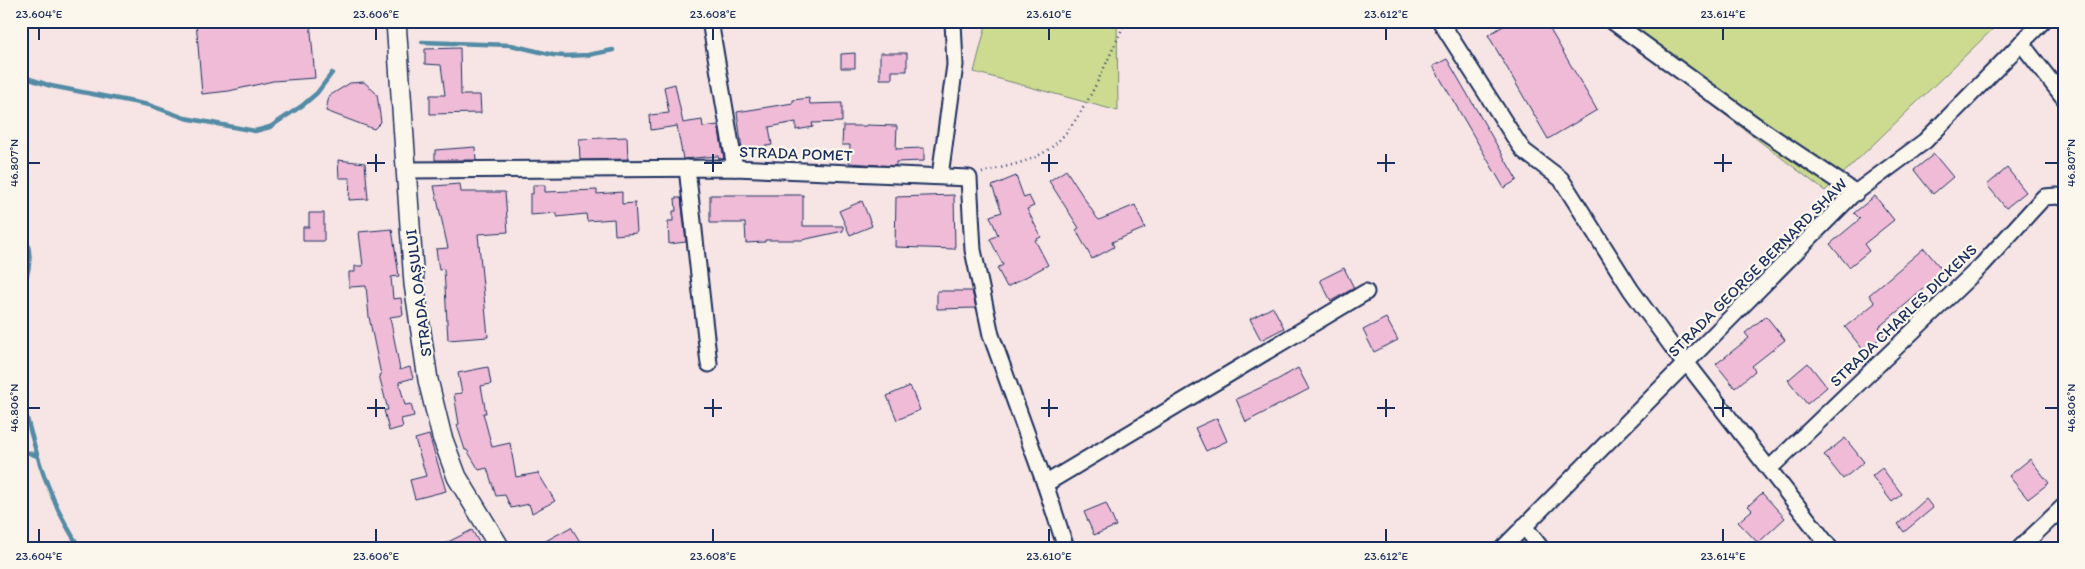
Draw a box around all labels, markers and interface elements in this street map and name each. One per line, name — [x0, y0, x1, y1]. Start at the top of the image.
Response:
text: 23.604°E — [16, 7, 63, 21]
text: 23.606°E — [353, 7, 399, 21]
text: 23.608°E — [690, 7, 737, 21]
text: 23.610°E — [1026, 7, 1072, 21]
text: 23.612°E — [1364, 7, 1408, 21]
text: 23.614°E — [1700, 7, 1746, 21]
text: 46.807°N — [7, 139, 21, 187]
text: 46.807°N — [2064, 139, 2078, 187]
street label: STRADA POMET — [739, 142, 853, 165]
street label: STRADA GEORGE BERNARD SHAW — [1664, 174, 1851, 361]
street label: STRADA OAȘULUI — [401, 228, 436, 358]
street label: STRADA CHARLES DICKENS — [1826, 240, 1981, 391]
text: 46.806°N — [7, 384, 21, 432]
text: 46.806°N — [2064, 384, 2078, 432]
text: 23.604°E — [16, 549, 63, 563]
text: 23.606°E — [353, 549, 399, 563]
text: 23.608°E — [690, 549, 737, 563]
text: 23.610°E — [1026, 549, 1072, 563]
text: 23.612°E — [1364, 549, 1408, 563]
text: 23.614°E — [1700, 549, 1746, 563]

